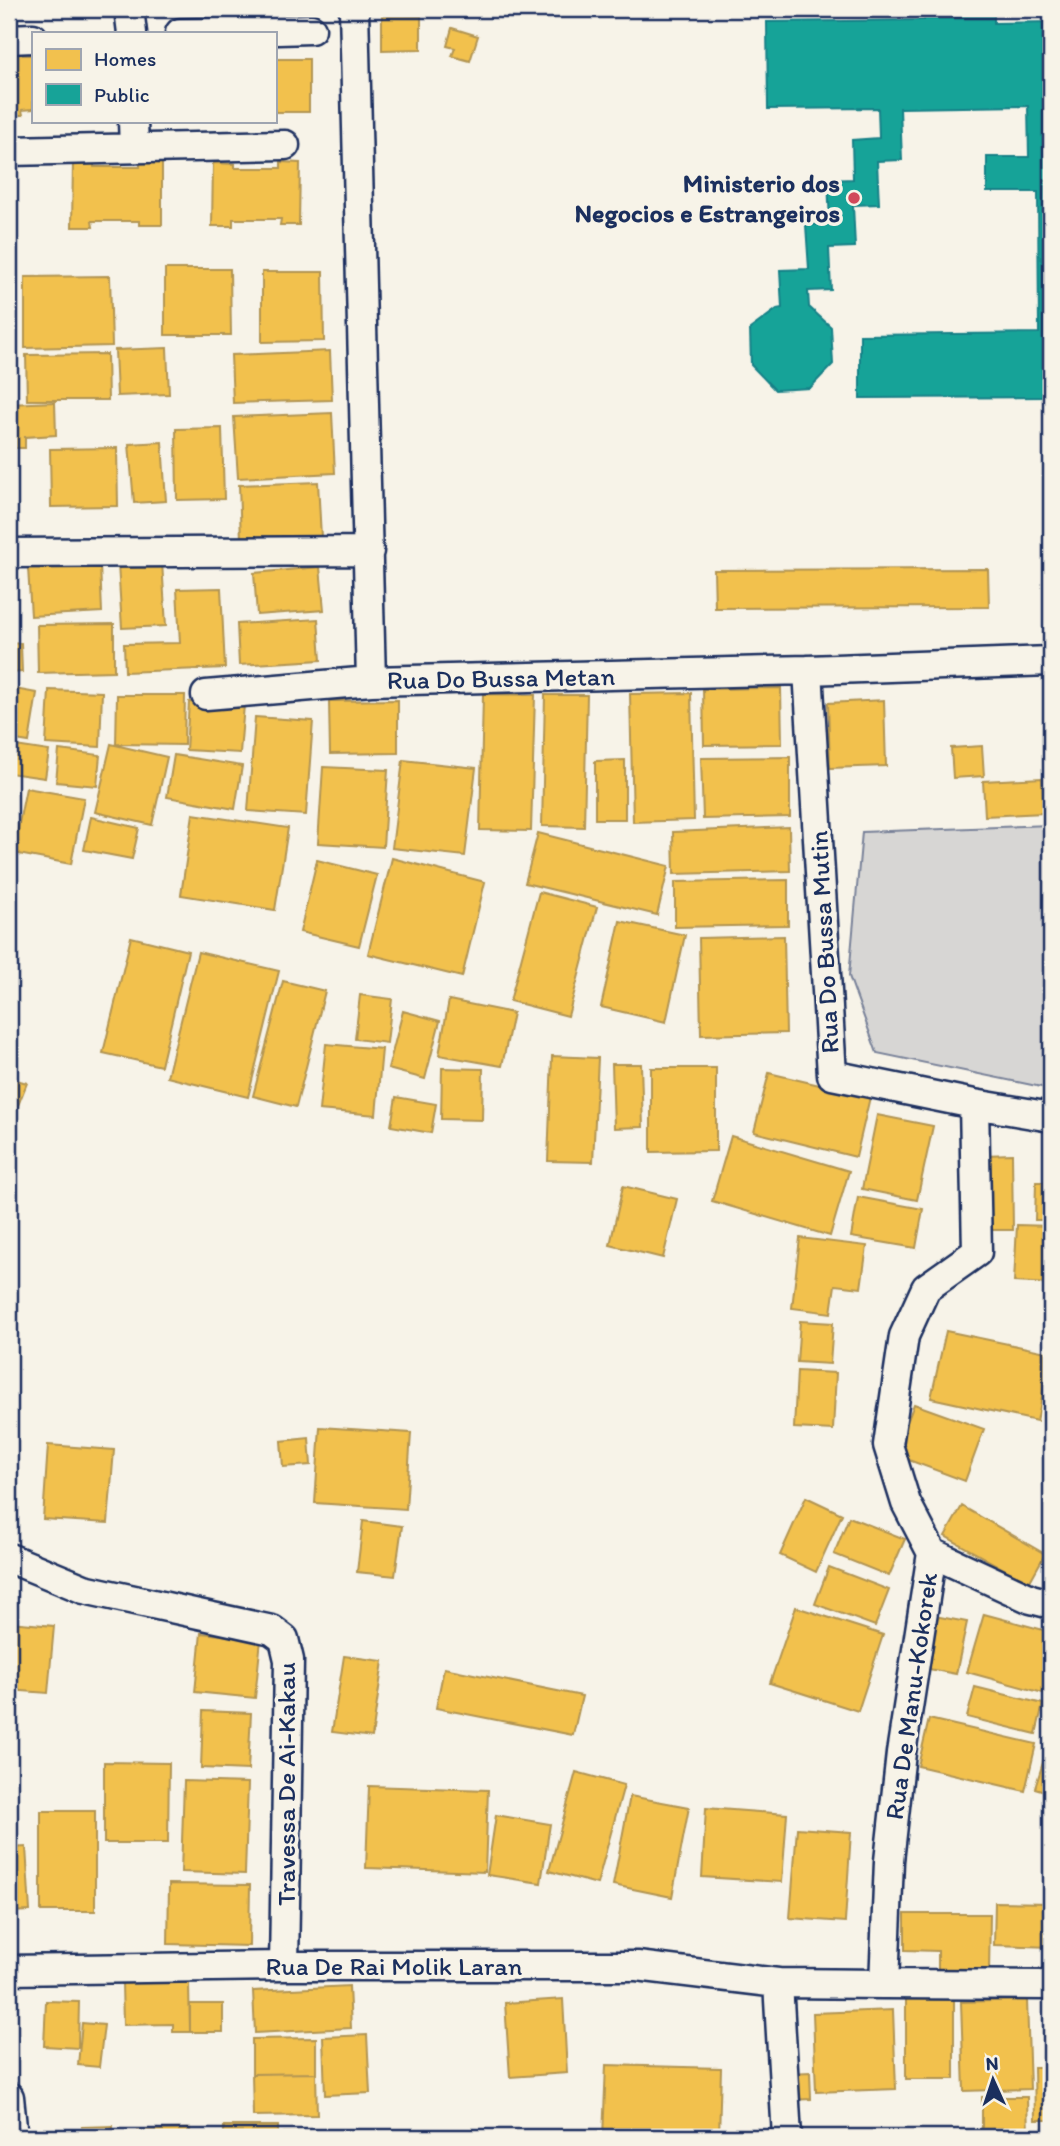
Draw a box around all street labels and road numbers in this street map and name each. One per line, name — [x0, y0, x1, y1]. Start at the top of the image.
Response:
street label: Rua Do Bussa Metan — [387, 660, 616, 696]
street label: Rua Do Bussa Mutin — [802, 829, 846, 1054]
street label: Rua De Manu-Kokorek — [878, 1570, 944, 1822]
street label: Travessa De Ai-Kakau — [270, 1662, 302, 1906]
street label: Rua De Rai Molik Laran — [266, 1950, 523, 1982]

